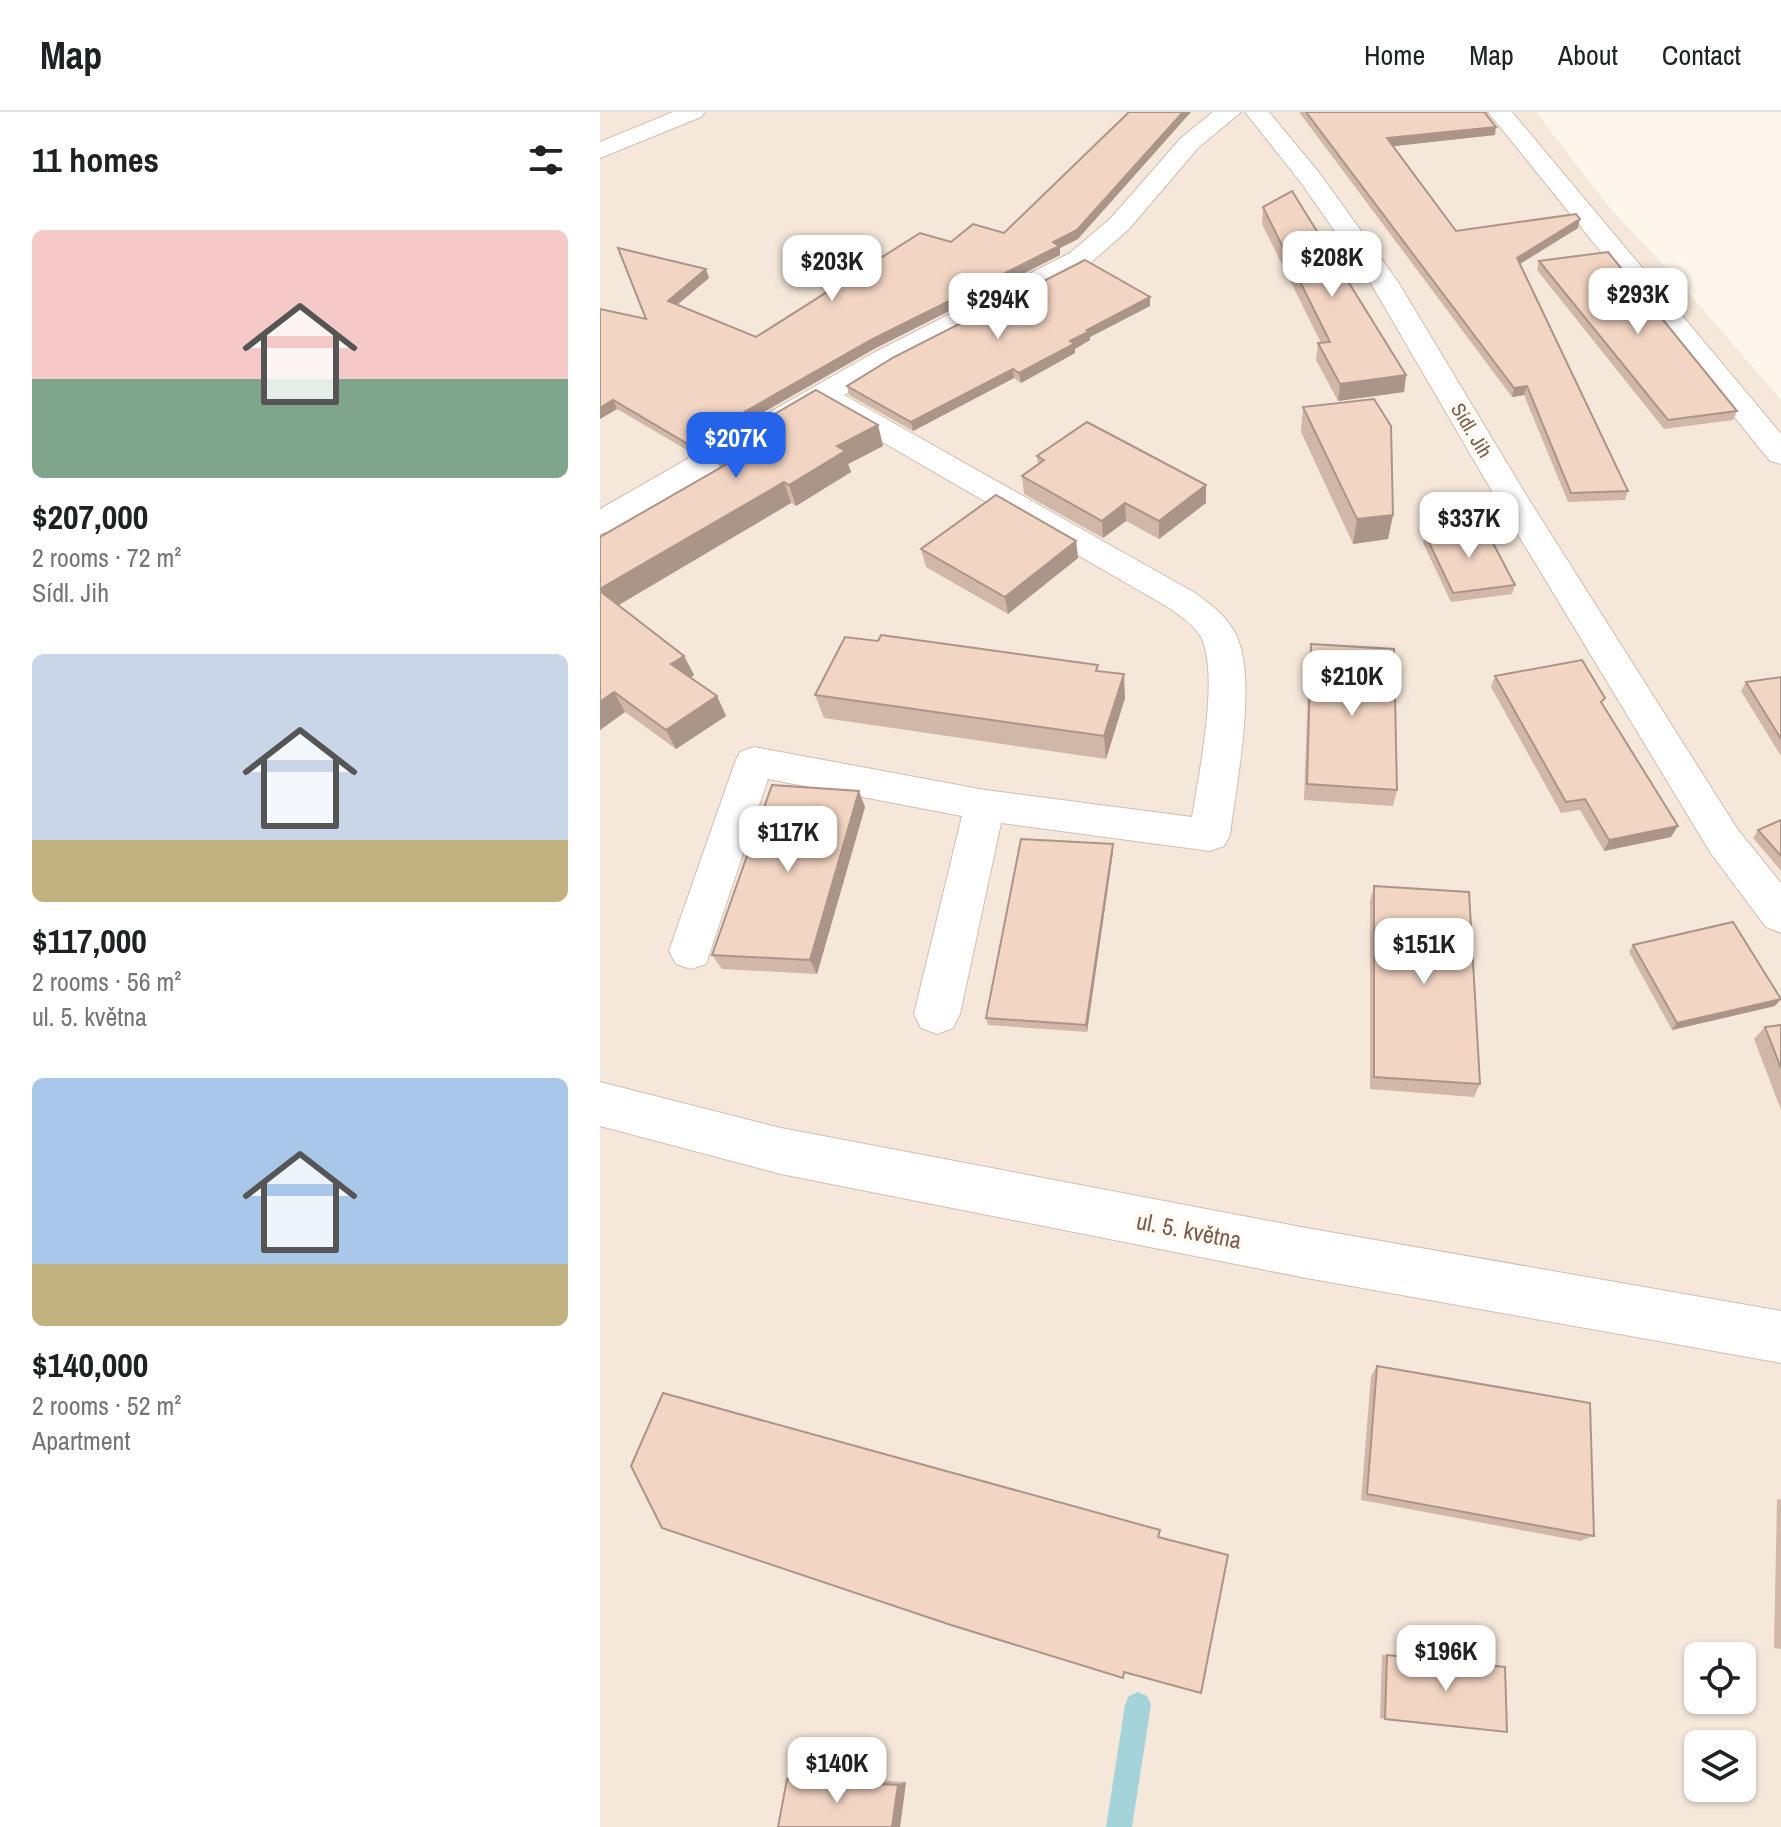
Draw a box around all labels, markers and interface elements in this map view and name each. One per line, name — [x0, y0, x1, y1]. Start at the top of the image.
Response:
text: Map — [40, 30, 102, 81]
text: Home — [1364, 36, 1425, 74]
text: Map — [1469, 36, 1514, 74]
text: About — [1558, 36, 1618, 74]
text: Contact — [1662, 36, 1741, 74]
text: 11 homes — [32, 137, 159, 183]
icon: filters — [524, 138, 568, 182]
pin: $208K — [1276, 231, 1388, 299]
pin: $203K — [776, 235, 888, 303]
text: $208K — [1301, 239, 1363, 274]
text: $203K — [801, 243, 863, 278]
pin: $293K — [1582, 268, 1694, 336]
pin: $294K — [942, 273, 1054, 341]
text: $293K — [1607, 276, 1669, 311]
text: $294K — [967, 281, 1029, 316]
icon: home — [228, 282, 372, 426]
street label: Sídl. Jih — [1445, 398, 1499, 462]
pin: $207K — [680, 412, 792, 480]
text: $207K — [705, 420, 767, 455]
pin: $337K — [1413, 492, 1525, 560]
text: $207,000 — [32, 494, 148, 540]
text: $337K — [1438, 500, 1500, 535]
text: 2 rooms · 72 m² — [32, 540, 181, 575]
text: Sídl. Jih — [32, 575, 109, 610]
pin: $210K — [1296, 650, 1408, 718]
text: $210K — [1321, 658, 1383, 693]
icon: home — [228, 706, 372, 850]
pin: $117K — [732, 806, 844, 874]
text: $117K — [757, 814, 819, 849]
text: $117,000 — [32, 918, 147, 964]
pin: $151K — [1368, 918, 1480, 986]
text: $151K — [1393, 926, 1455, 961]
text: 2 rooms · 56 m² — [32, 964, 181, 999]
text: ul. 5. května — [32, 999, 147, 1034]
icon: home — [228, 1130, 372, 1274]
street label: ul. 5. května — [1134, 1204, 1244, 1256]
text: $140,000 — [32, 1342, 148, 1388]
text: 2 rooms · 52 m² — [32, 1388, 181, 1423]
text: Apartment — [32, 1423, 130, 1458]
pin: $196K — [1390, 1625, 1502, 1693]
text: $196K — [1415, 1633, 1477, 1668]
map controls — [1684, 1642, 1756, 1802]
button: locate — [1684, 1642, 1756, 1714]
button: layers — [1684, 1730, 1756, 1802]
pin: $140K — [781, 1737, 893, 1805]
text: $140K — [806, 1745, 868, 1780]

